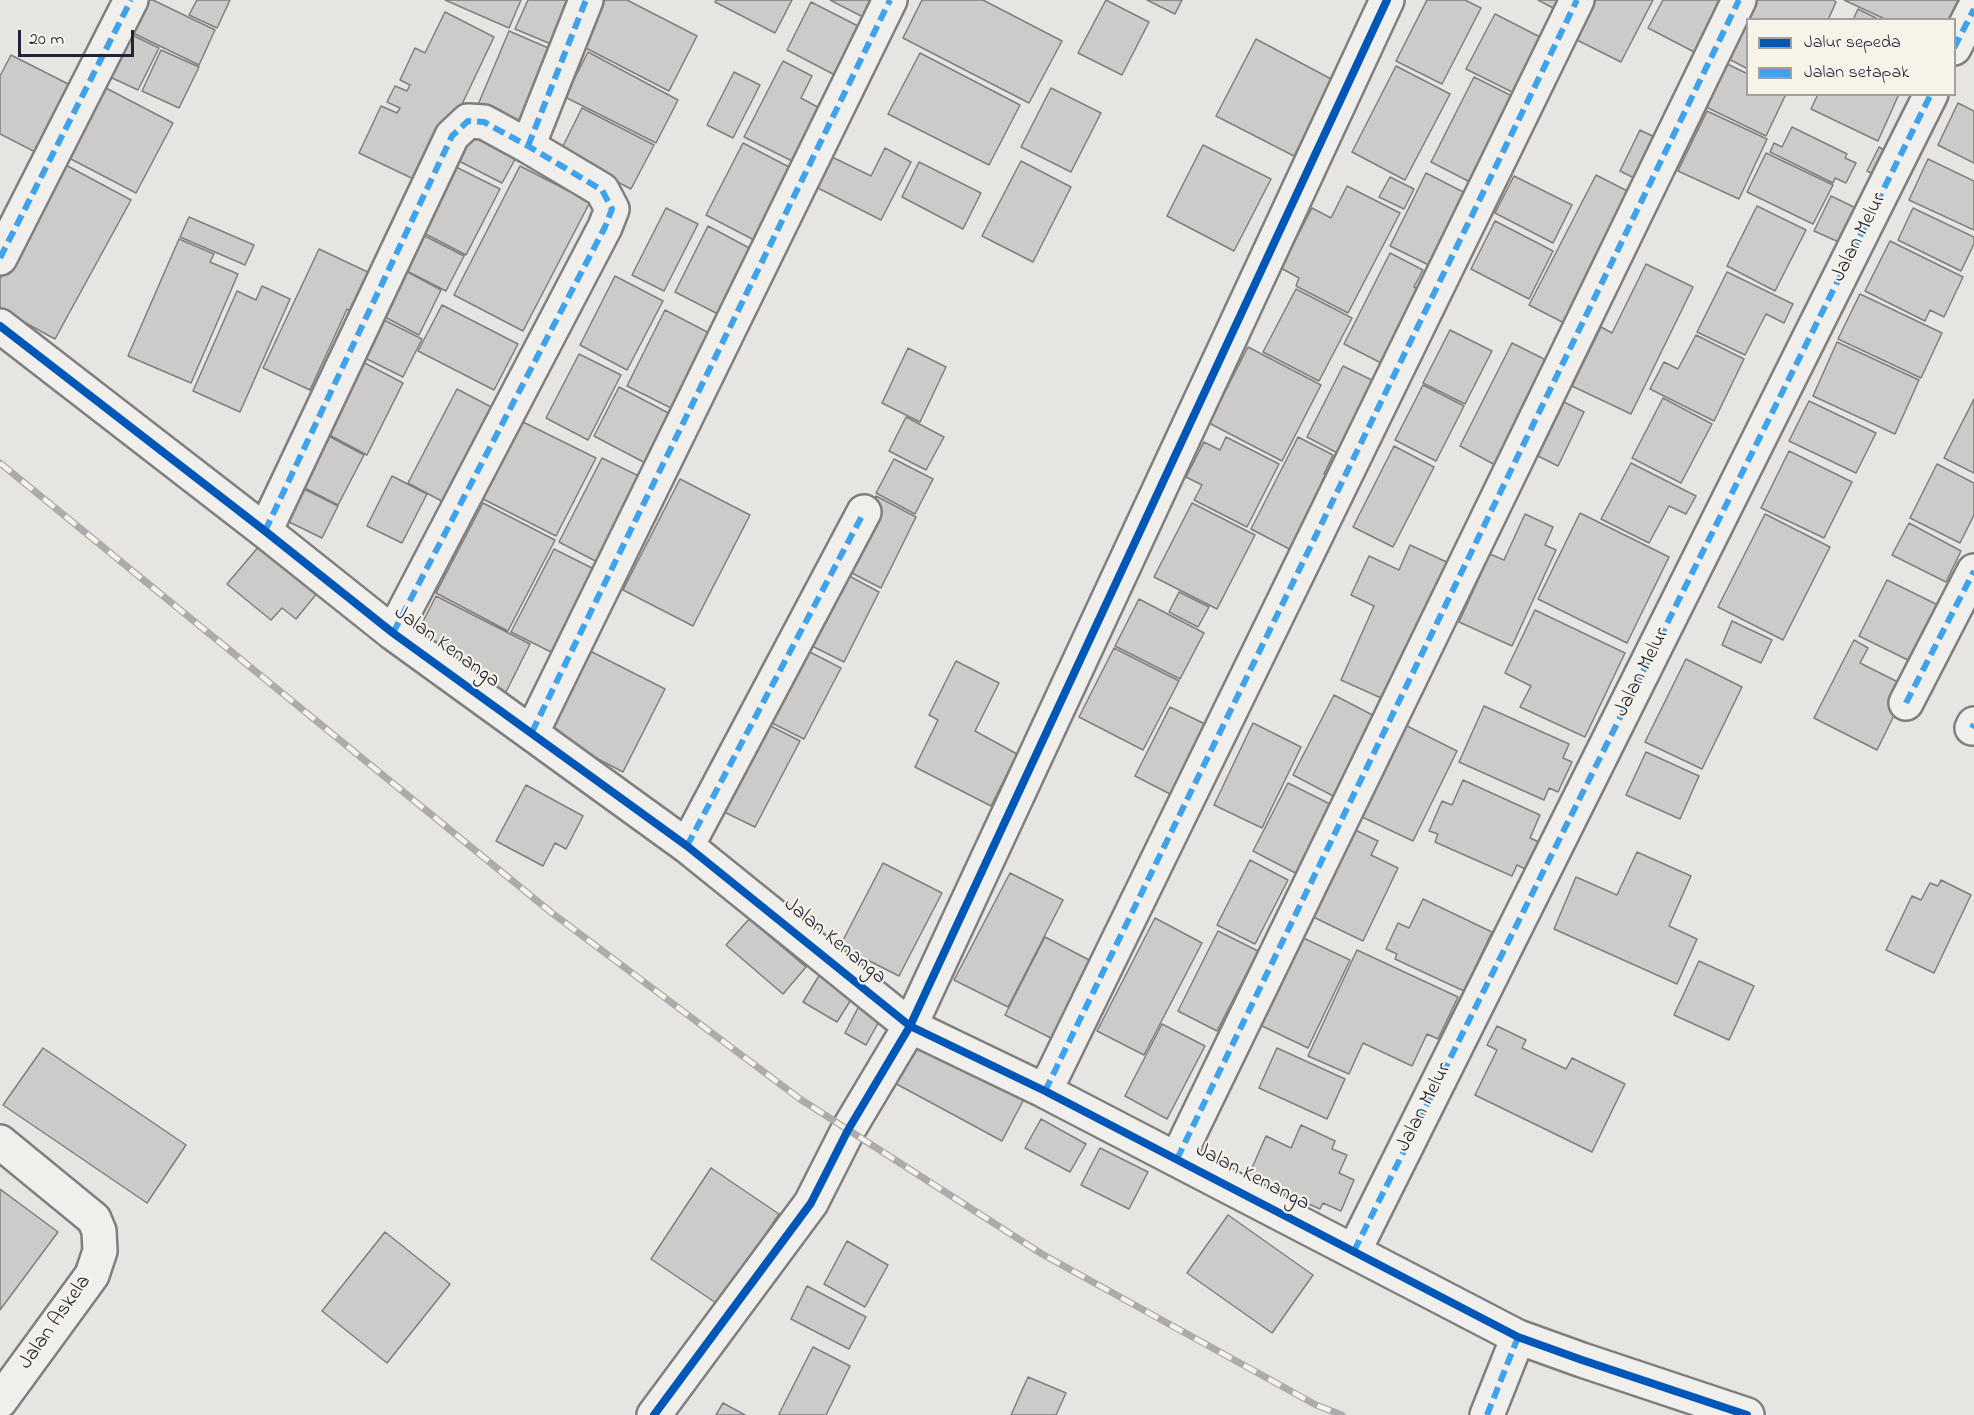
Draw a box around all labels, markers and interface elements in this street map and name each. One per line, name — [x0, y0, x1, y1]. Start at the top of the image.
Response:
scale bar — [21, 18, 136, 56]
legend — [1746, 18, 1956, 96]
text: 20 m — [29, 27, 64, 53]
text: Jalur sepeda — [1804, 30, 1901, 56]
text: Jalan setapak — [1804, 60, 1909, 86]
street label: Jalan Melur — [1827, 189, 1893, 287]
street label: Jalan Kenanga — [388, 601, 504, 695]
street label: Jalan Melur — [1610, 624, 1676, 722]
street label: Jalan Kenanga — [778, 893, 890, 991]
street label: Jalan Melur — [1392, 1059, 1458, 1157]
street label: Jalan Kenanga — [1191, 1139, 1313, 1217]
street label: Jalan Askela — [14, 1271, 98, 1375]

